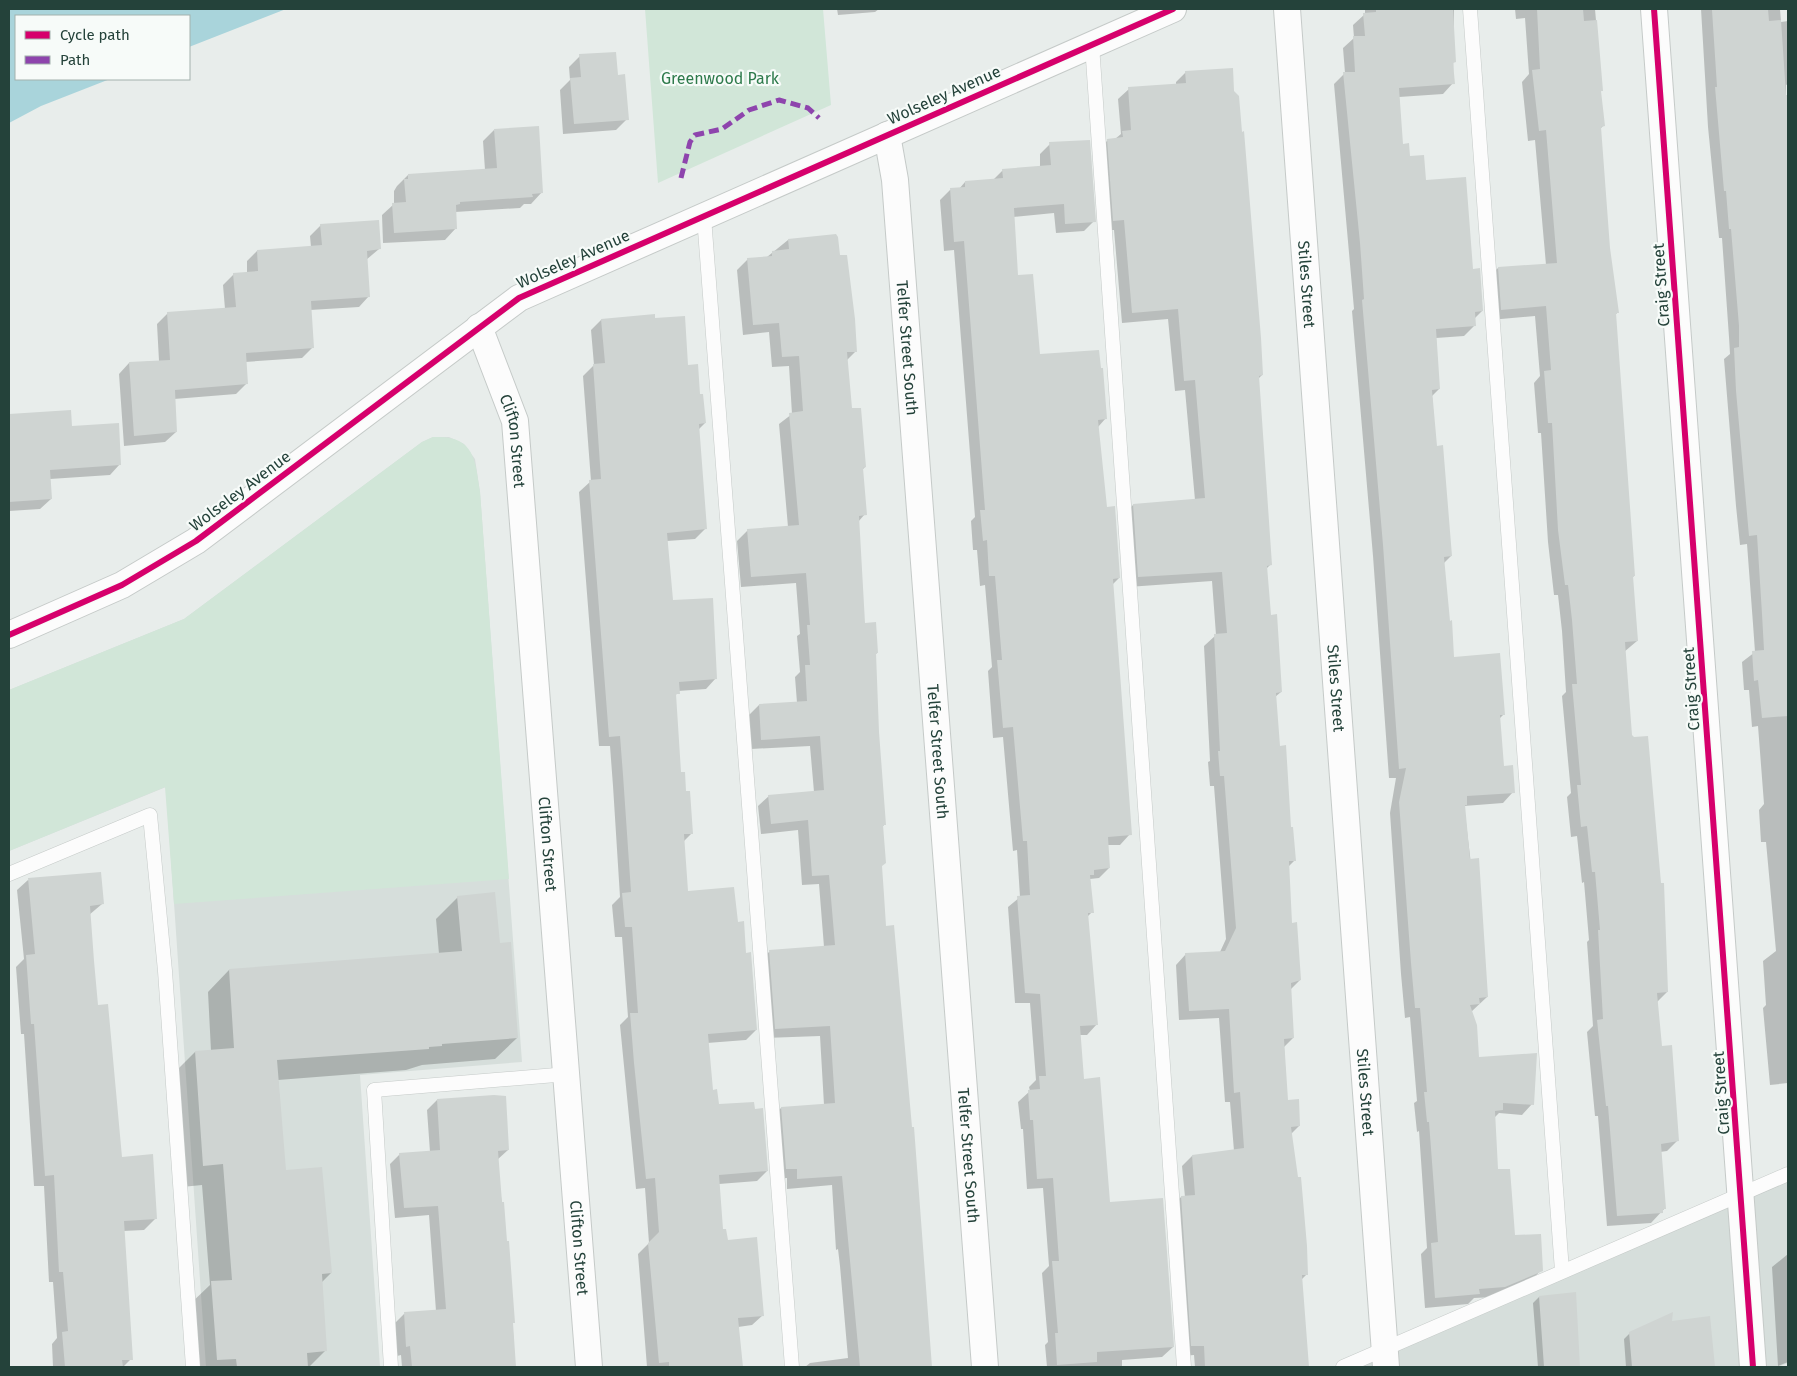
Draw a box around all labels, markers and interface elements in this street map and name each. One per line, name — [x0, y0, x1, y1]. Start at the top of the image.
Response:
legend — [15, 15, 190, 80]
text: Cycle path — [60, 26, 130, 44]
text: Path — [60, 51, 90, 69]
street label: Wolseley Avenue — [885, 62, 1003, 128]
park label: Greenwood Park — [661, 69, 780, 88]
street label: Wolseley Avenue — [514, 226, 632, 292]
street label: Stiles Street — [1294, 240, 1320, 329]
street label: Craig Street — [1649, 242, 1673, 327]
street label: Telfer Street South — [893, 280, 922, 416]
street label: Clifton Street — [496, 391, 530, 489]
street label: Wolseley Avenue — [186, 447, 294, 535]
street label: Stiles Street — [1324, 644, 1349, 733]
street label: Craig Street — [1679, 646, 1703, 731]
street label: Telfer Street South — [924, 683, 953, 820]
street label: Clifton Street — [535, 796, 561, 893]
street label: Stiles Street — [1353, 1048, 1379, 1137]
street label: Craig Street — [1709, 1050, 1733, 1135]
street label: Telfer Street South — [954, 1087, 984, 1224]
street label: Clifton Street — [566, 1200, 593, 1296]

